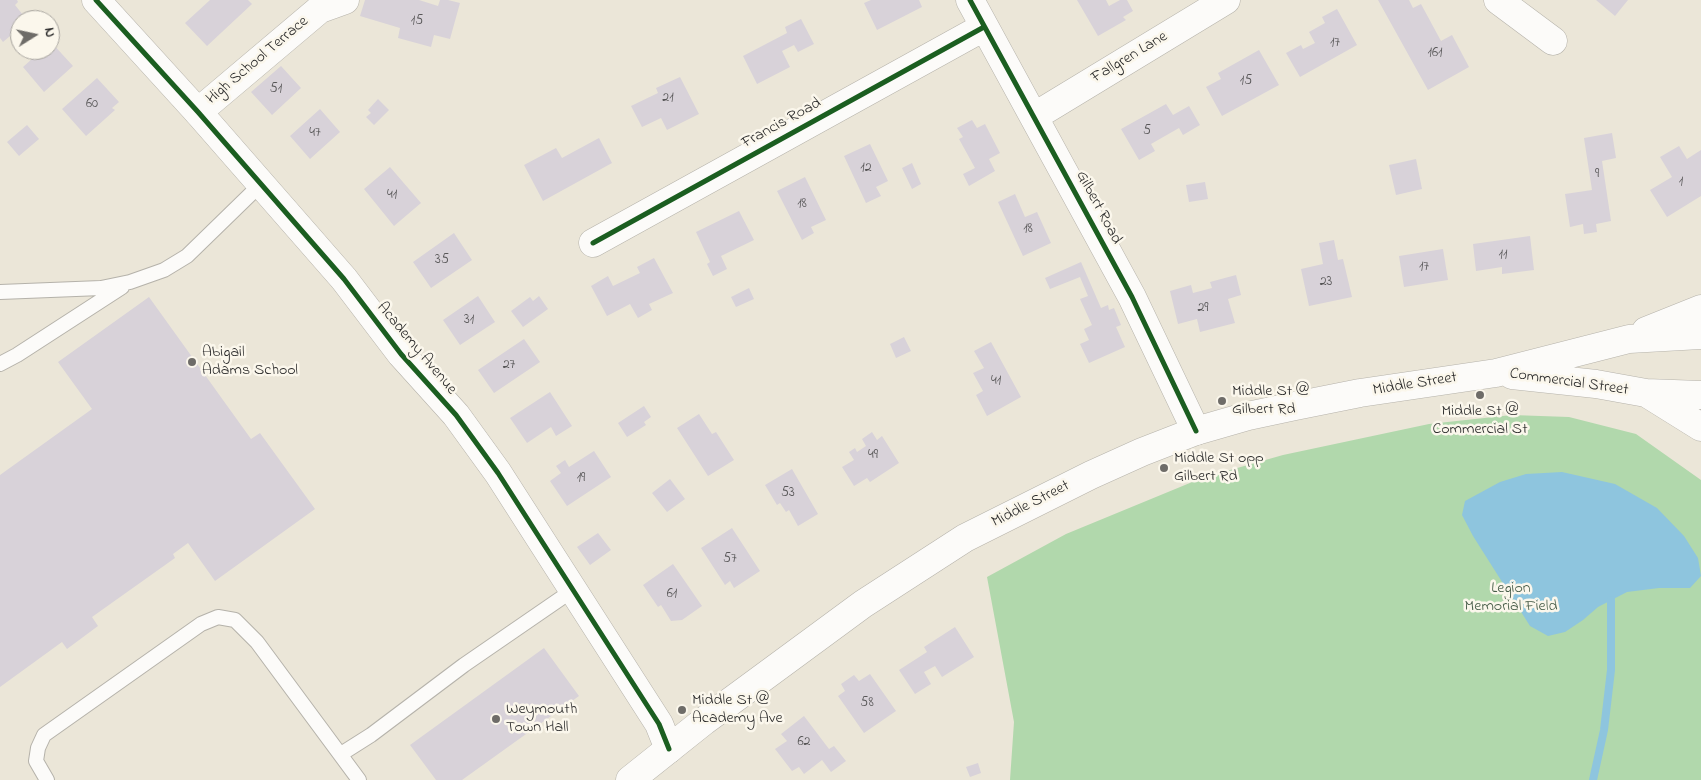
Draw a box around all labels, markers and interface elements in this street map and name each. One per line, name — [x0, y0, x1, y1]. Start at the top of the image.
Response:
north arrow — [10, 10, 60, 60]
street label: High School Terrace — [203, 13, 313, 109]
house number: 15 — [411, 14, 423, 30]
text: N — [38, 26, 60, 39]
street label: Fallgren Lane — [1089, 28, 1171, 88]
house number: 17 — [1330, 36, 1340, 52]
house number: 161 — [1427, 46, 1443, 62]
house number: 15 — [1240, 74, 1252, 90]
house number: 51 — [270, 82, 282, 98]
house number: 21 — [662, 91, 674, 107]
street label: Francis Road — [739, 94, 825, 154]
house number: 60 — [86, 97, 98, 113]
house number: 5 — [1143, 124, 1151, 140]
house number: 47 — [309, 126, 321, 142]
house number: 12 — [860, 161, 872, 177]
house number: 9 — [1595, 167, 1599, 183]
street label: Gilbert Road — [1071, 168, 1125, 248]
house number: 1 — [1679, 175, 1683, 191]
house number: 41 — [387, 188, 397, 204]
house number: 18 — [797, 197, 807, 213]
house number: 18 — [1023, 222, 1033, 238]
house number: 11 — [1499, 248, 1507, 264]
house number: 35 — [435, 253, 449, 269]
house number: 17 — [1419, 260, 1429, 276]
house number: 23 — [1320, 275, 1332, 291]
street label: Academy Avenue — [372, 299, 460, 399]
house number: 29 — [1197, 301, 1209, 317]
house number: 31 — [464, 313, 474, 329]
place label: Abigail Adams School — [202, 343, 298, 381]
marker: Abigail Adams School — [186, 356, 198, 368]
house number: 27 — [503, 358, 515, 374]
street label: Commercial Street — [1508, 365, 1630, 401]
street label: Middle Street — [1372, 369, 1458, 401]
house number: 41 — [991, 374, 1001, 390]
place label: Middle St @ Gilbert Rd — [1232, 382, 1309, 420]
marker: Middle St @ Commercial St — [1474, 389, 1486, 401]
marker: Middle St @ Gilbert Rd — [1216, 395, 1228, 407]
place label: Middle St @ Commercial St — [1432, 402, 1528, 440]
house number: 49 — [868, 448, 878, 464]
place label: Middle St opp Gilbert Rd — [1174, 449, 1264, 487]
marker: Middle St opp Gilbert Rd — [1158, 462, 1170, 474]
house number: 19 — [577, 471, 585, 487]
street label: Middle Street — [989, 477, 1073, 533]
house number: 53 — [781, 486, 795, 502]
house number: 57 — [723, 552, 737, 568]
park label: Legion Memorial Field — [1465, 579, 1557, 617]
house number: 61 — [667, 587, 677, 603]
place label: Middle St @ Academy Ave — [692, 691, 783, 729]
house number: 58 — [860, 696, 874, 712]
place label: Weymouth Town Hall — [506, 700, 577, 738]
marker: Middle St @ Academy Ave — [676, 704, 688, 716]
marker: Weymouth Town Hall — [490, 713, 502, 725]
house number: 62 — [797, 735, 811, 751]

